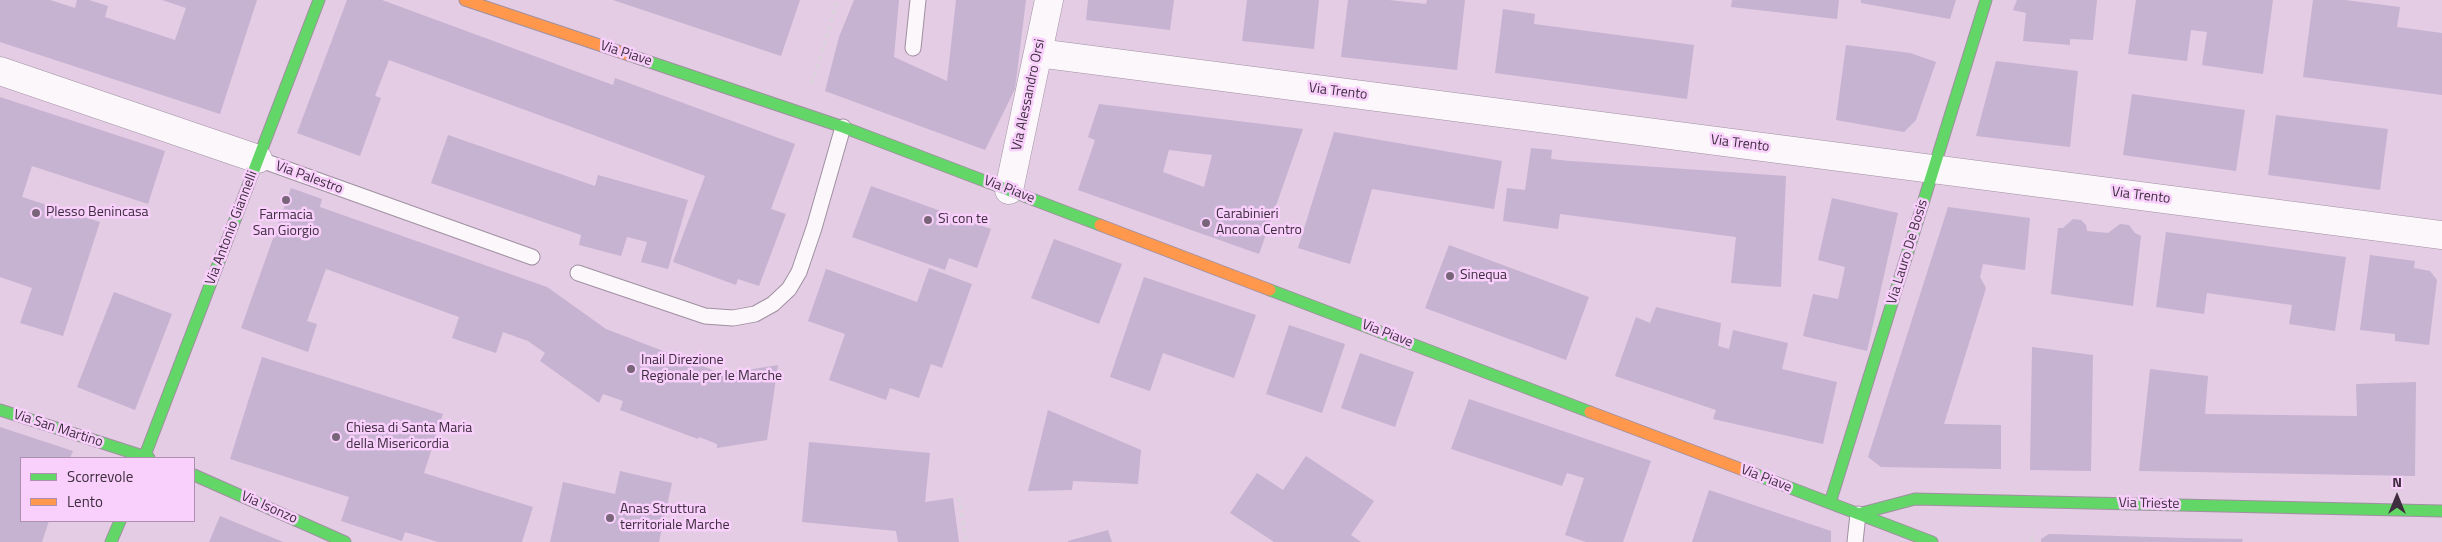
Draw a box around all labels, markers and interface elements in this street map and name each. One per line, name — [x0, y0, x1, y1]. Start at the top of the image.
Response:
street label: Via Piave — [598, 38, 654, 70]
street label: Via Alessandro Orsi — [1009, 38, 1049, 152]
street label: Via Trento — [1308, 80, 1368, 104]
street label: Via Trento — [1710, 132, 1770, 156]
street label: Via Palestro — [273, 158, 345, 198]
street label: Via Antonio Giannelli — [203, 169, 261, 287]
street label: Via Piave — [981, 173, 1037, 207]
street label: Via Trento — [2111, 184, 2171, 208]
marker: Farmacia San Giorgio — [280, 194, 292, 206]
street label: Via Lauro De Bosis — [1884, 197, 1932, 307]
place label: Plesso Benincasa — [46, 205, 149, 221]
marker: Plesso Benincasa — [30, 207, 42, 219]
place label: Carabinieri Ancona Centro — [1216, 207, 1302, 240]
place label: Farmacia San Giorgio — [253, 208, 319, 240]
place label: Sì con te — [938, 212, 988, 228]
marker: Sì con te — [922, 214, 934, 226]
marker: Carabinieri Ancona Centro — [1200, 217, 1212, 229]
place label: Sinequa — [1460, 268, 1507, 284]
marker: Sinequa — [1444, 270, 1456, 282]
street label: Via Piave — [1359, 317, 1415, 351]
place label: Inail Direzione Regionale per le Marche — [641, 353, 782, 386]
marker: Inail Direzione Regionale per le Marche — [625, 363, 637, 375]
street label: Via San Martino — [11, 407, 105, 451]
place label: Chiesa di Santa Maria della Misericordia — [346, 421, 472, 454]
marker: Chiesa di Santa Maria della Misericordia — [330, 431, 342, 443]
legend — [20, 457, 195, 522]
street label: Via Piave — [1738, 462, 1794, 496]
text: Scorrevole — [67, 465, 133, 488]
text: N — [2392, 471, 2402, 492]
north arrow — [2372, 472, 2422, 522]
street label: Via Isonzo — [238, 488, 300, 528]
text: Lento — [67, 490, 103, 513]
street label: Via Trieste — [2118, 495, 2180, 513]
place label: Anas Struttura territoriale Marche — [620, 502, 730, 534]
marker: Anas Struttura territoriale Marche — [604, 512, 616, 524]

